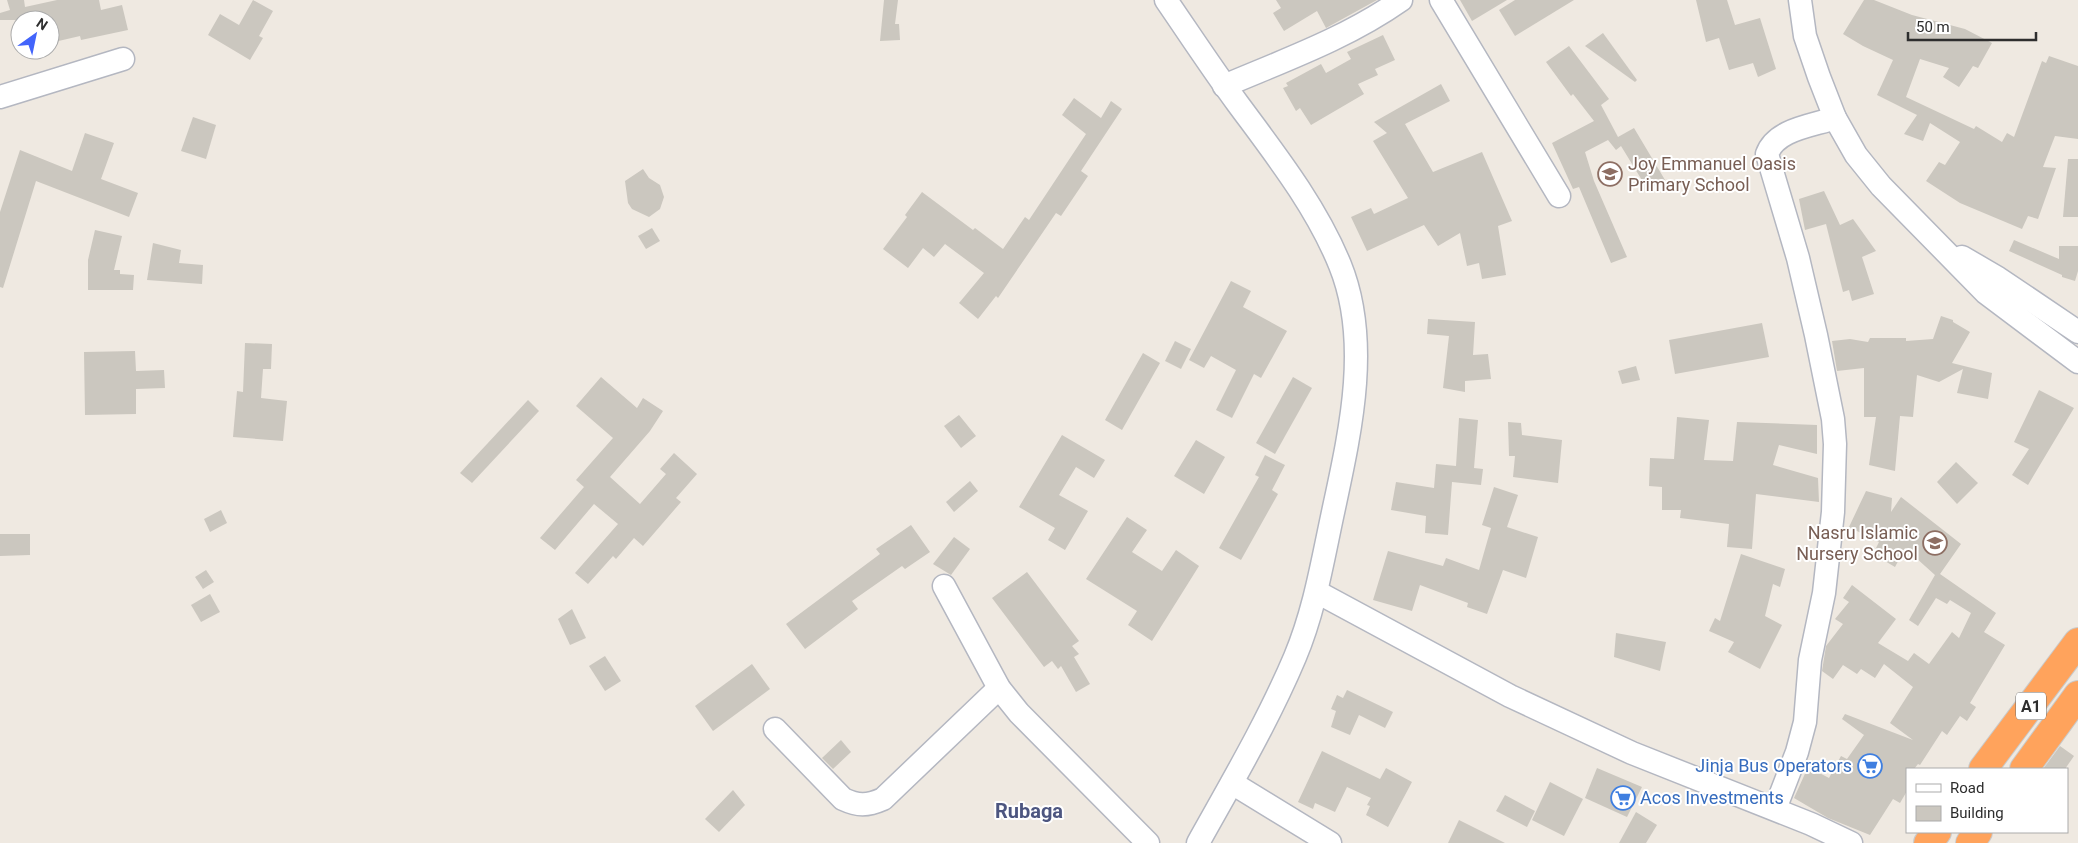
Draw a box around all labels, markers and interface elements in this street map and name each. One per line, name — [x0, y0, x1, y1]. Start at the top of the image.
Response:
north arrow — [10, 10, 60, 60]
scale bar — [1908, 10, 2036, 42]
text: N — [34, 15, 51, 34]
text: 50 m — [1916, 18, 1950, 36]
place label: Joy Emmanuel Oasis Primary School — [1628, 153, 1796, 195]
school or university icon: Joy Emmanuel Oasis Primary School — [1597, 161, 1623, 187]
place label: Nasru Islamic Nursery School — [1796, 522, 1918, 564]
school or university icon: Nasru Islamic Nursery School — [1922, 530, 1948, 556]
road number: A1 — [2016, 692, 2046, 719]
supermarket icon: Jinja Bus Operators — [1857, 753, 1883, 779]
place label: Jinja Bus Operators — [1695, 755, 1852, 776]
legend — [1906, 768, 2068, 833]
text: Road — [1950, 779, 1984, 797]
supermarket icon: Acos Investments — [1610, 785, 1636, 811]
place label: Acos Investments — [1640, 787, 1784, 808]
district label: Rubaga — [995, 799, 1063, 823]
text: Building — [1950, 804, 2004, 822]

